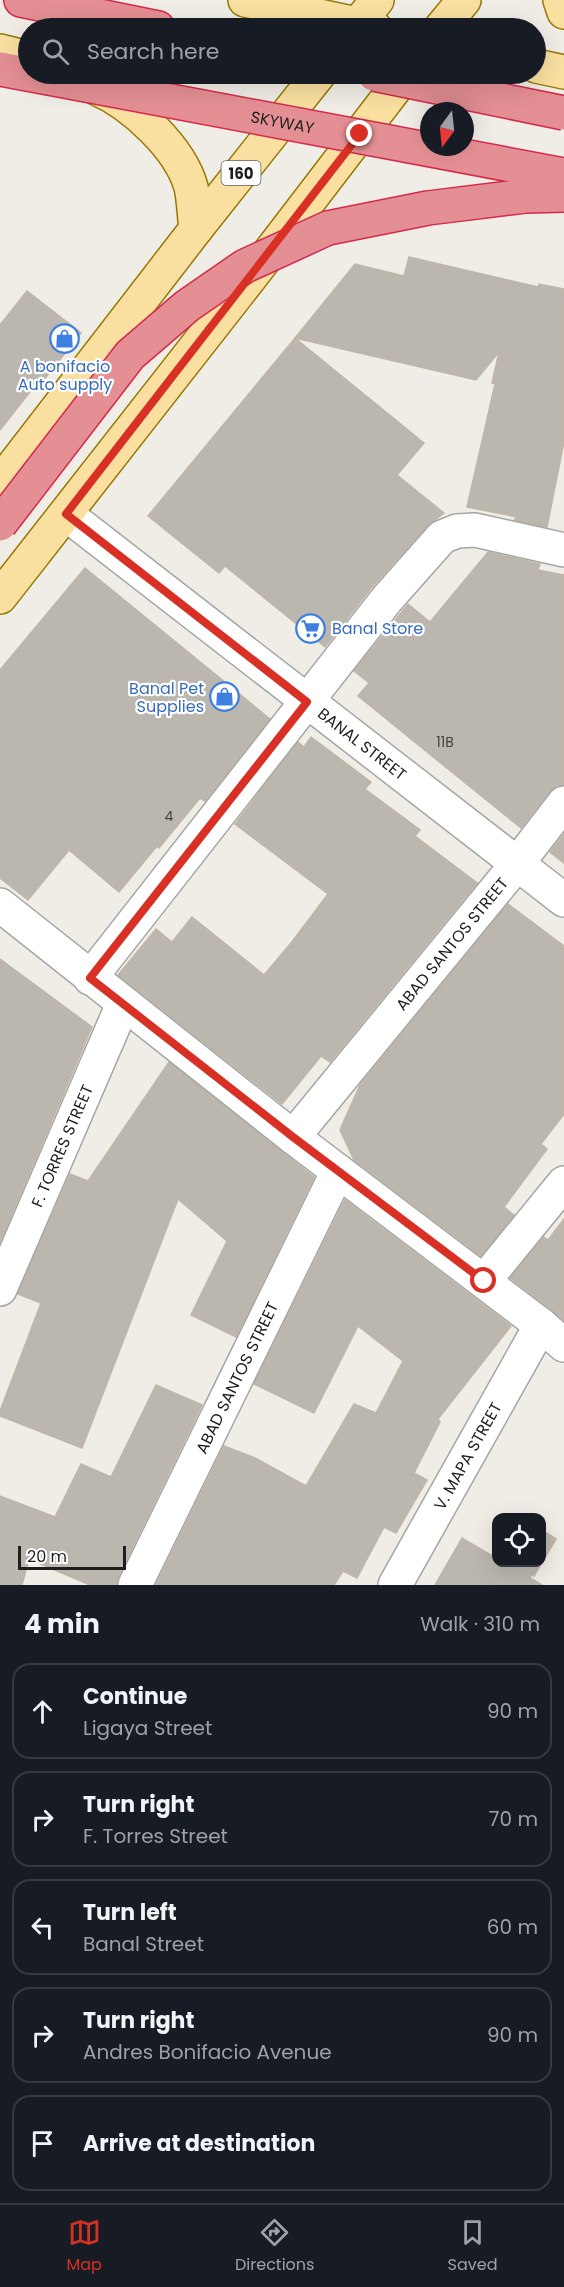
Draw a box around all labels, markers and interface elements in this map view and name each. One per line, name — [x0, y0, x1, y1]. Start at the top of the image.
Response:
search box — [18, 18, 546, 84]
icon: search — [39, 35, 72, 68]
text: Search here — [87, 36, 220, 67]
north arrow — [420, 102, 474, 156]
street label: SKYWAY — [249, 105, 317, 139]
route end — [346, 120, 372, 146]
road number: 160 — [222, 161, 260, 185]
shop icon: A bonifacio Auto supply — [49, 322, 81, 354]
place label: A bonifacio Auto supply — [18, 355, 112, 396]
supermarket icon: Banal Store — [295, 612, 327, 644]
place label: Banal Store — [332, 617, 423, 640]
place label: Banal Pet Supplies — [129, 677, 204, 718]
shop icon: Banal Pet Supplies — [209, 681, 241, 713]
street label: BANAL STREET — [313, 702, 412, 786]
house number: 11B — [436, 732, 454, 752]
house number: 4 — [165, 806, 174, 826]
street label: ABAD SANTOS STREET — [390, 872, 513, 1015]
street label: F. TORRES STREET — [25, 1081, 99, 1211]
route start — [470, 1267, 496, 1293]
street label: ABAD SANTOS STREET — [190, 1298, 284, 1457]
street label: V. MAPA STREET — [428, 1398, 507, 1514]
map controls — [492, 1513, 546, 1567]
button: locate — [492, 1513, 546, 1567]
scale bar — [18, 1543, 126, 1570]
text: 20 m — [27, 1545, 67, 1568]
text: 4 min — [24, 1606, 100, 1642]
text: Walk · 310 m — [420, 1610, 540, 1638]
text: Continue — [83, 1681, 187, 1712]
icon: ahead — [26, 1695, 59, 1728]
text: 90 m — [487, 1697, 538, 1725]
text: Ligaya Street — [83, 1714, 212, 1742]
text: Turn right — [83, 1789, 194, 1820]
icon: right — [26, 1803, 59, 1836]
text: 70 m — [489, 1805, 538, 1833]
text: F. Torres Street — [83, 1822, 228, 1850]
text: Turn left — [83, 1897, 177, 1928]
icon: left — [26, 1911, 59, 1944]
text: 60 m — [487, 1913, 538, 1941]
text: Banal Street — [83, 1930, 204, 1958]
text: Turn right — [83, 2005, 194, 2036]
icon: right — [26, 2019, 59, 2052]
text: 90 m — [487, 2021, 538, 2049]
text: Andres Bonifacio Avenue — [83, 2038, 332, 2066]
icon: arrive — [26, 2127, 59, 2160]
text: Arrive at destination — [83, 2128, 315, 2159]
tab: Map — [67, 2216, 102, 2277]
tab: Directions — [235, 2216, 314, 2277]
tab: Saved — [448, 2216, 497, 2277]

